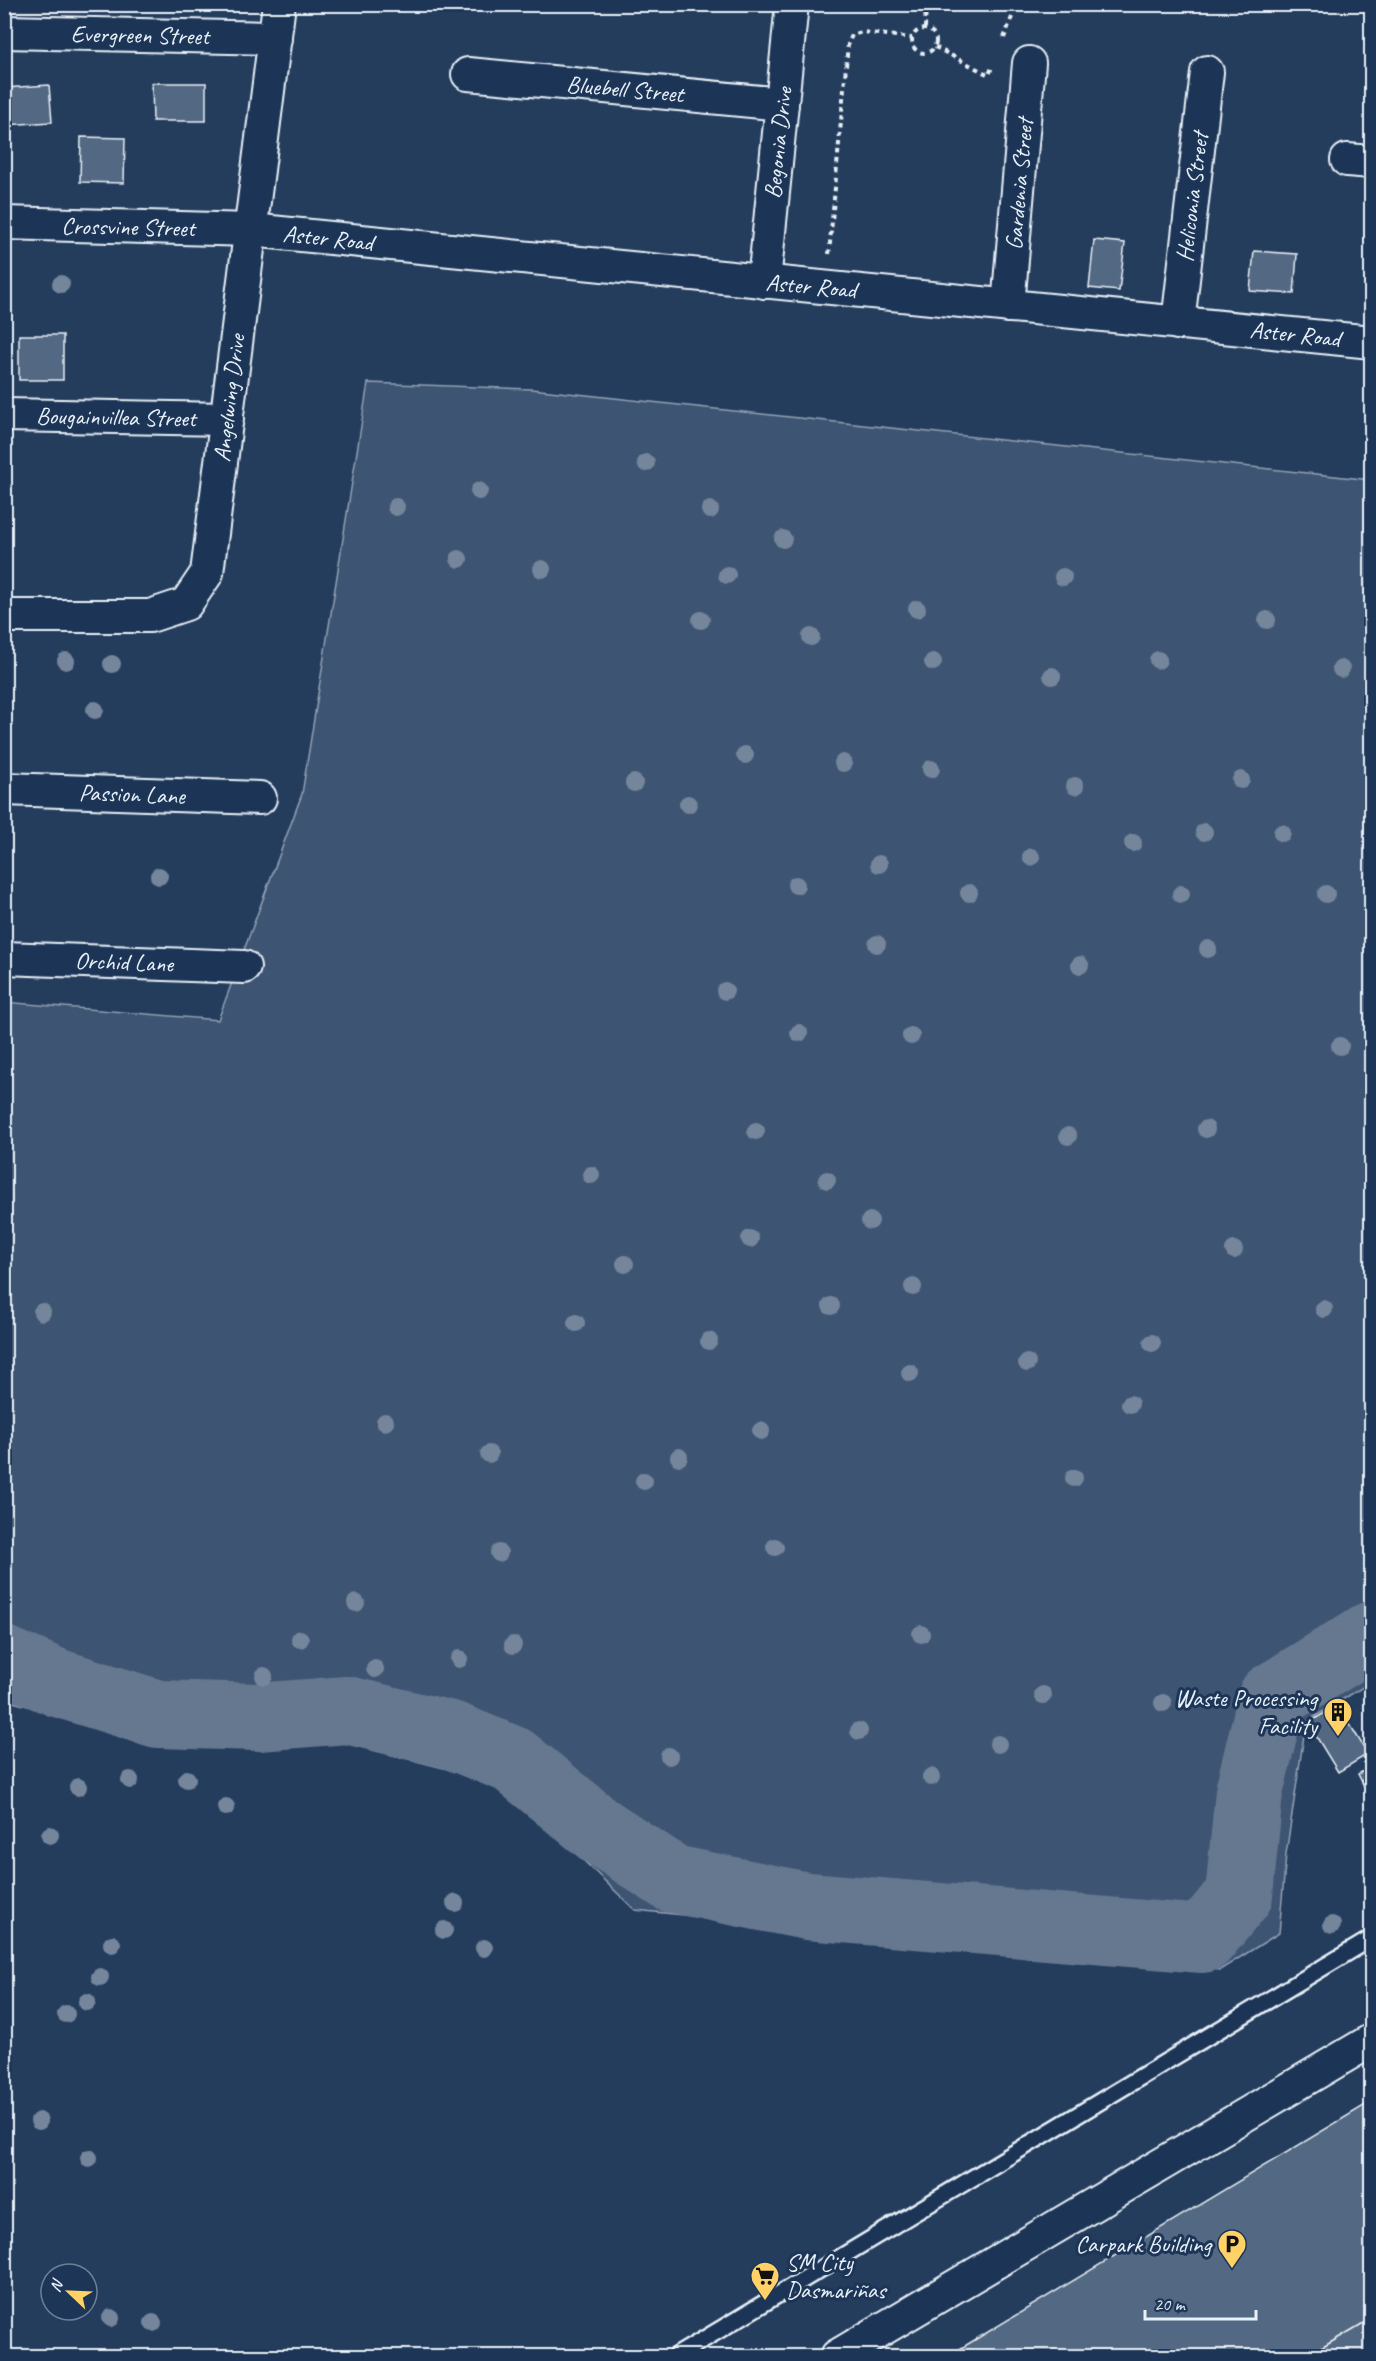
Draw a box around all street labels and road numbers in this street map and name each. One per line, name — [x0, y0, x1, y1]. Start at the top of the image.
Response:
street label: Evergreen Street — [71, 19, 211, 51]
street label: Bluebell Street — [565, 69, 687, 109]
street label: Begonia Drive — [757, 84, 799, 200]
street label: Gardenia Street — [998, 114, 1040, 251]
street label: Heliconia Street — [1169, 128, 1215, 263]
street label: Crossvine Street — [61, 211, 197, 243]
street label: Aster Road — [281, 218, 378, 258]
street label: Aster Road — [765, 267, 861, 305]
street label: Aster Road — [1248, 314, 1345, 354]
street label: Angelwing Drive — [206, 330, 252, 463]
street label: Bougainvillea Street — [36, 401, 198, 433]
street label: Passion Lane — [79, 777, 188, 811]
street label: Orchid Lane — [74, 945, 176, 979]

